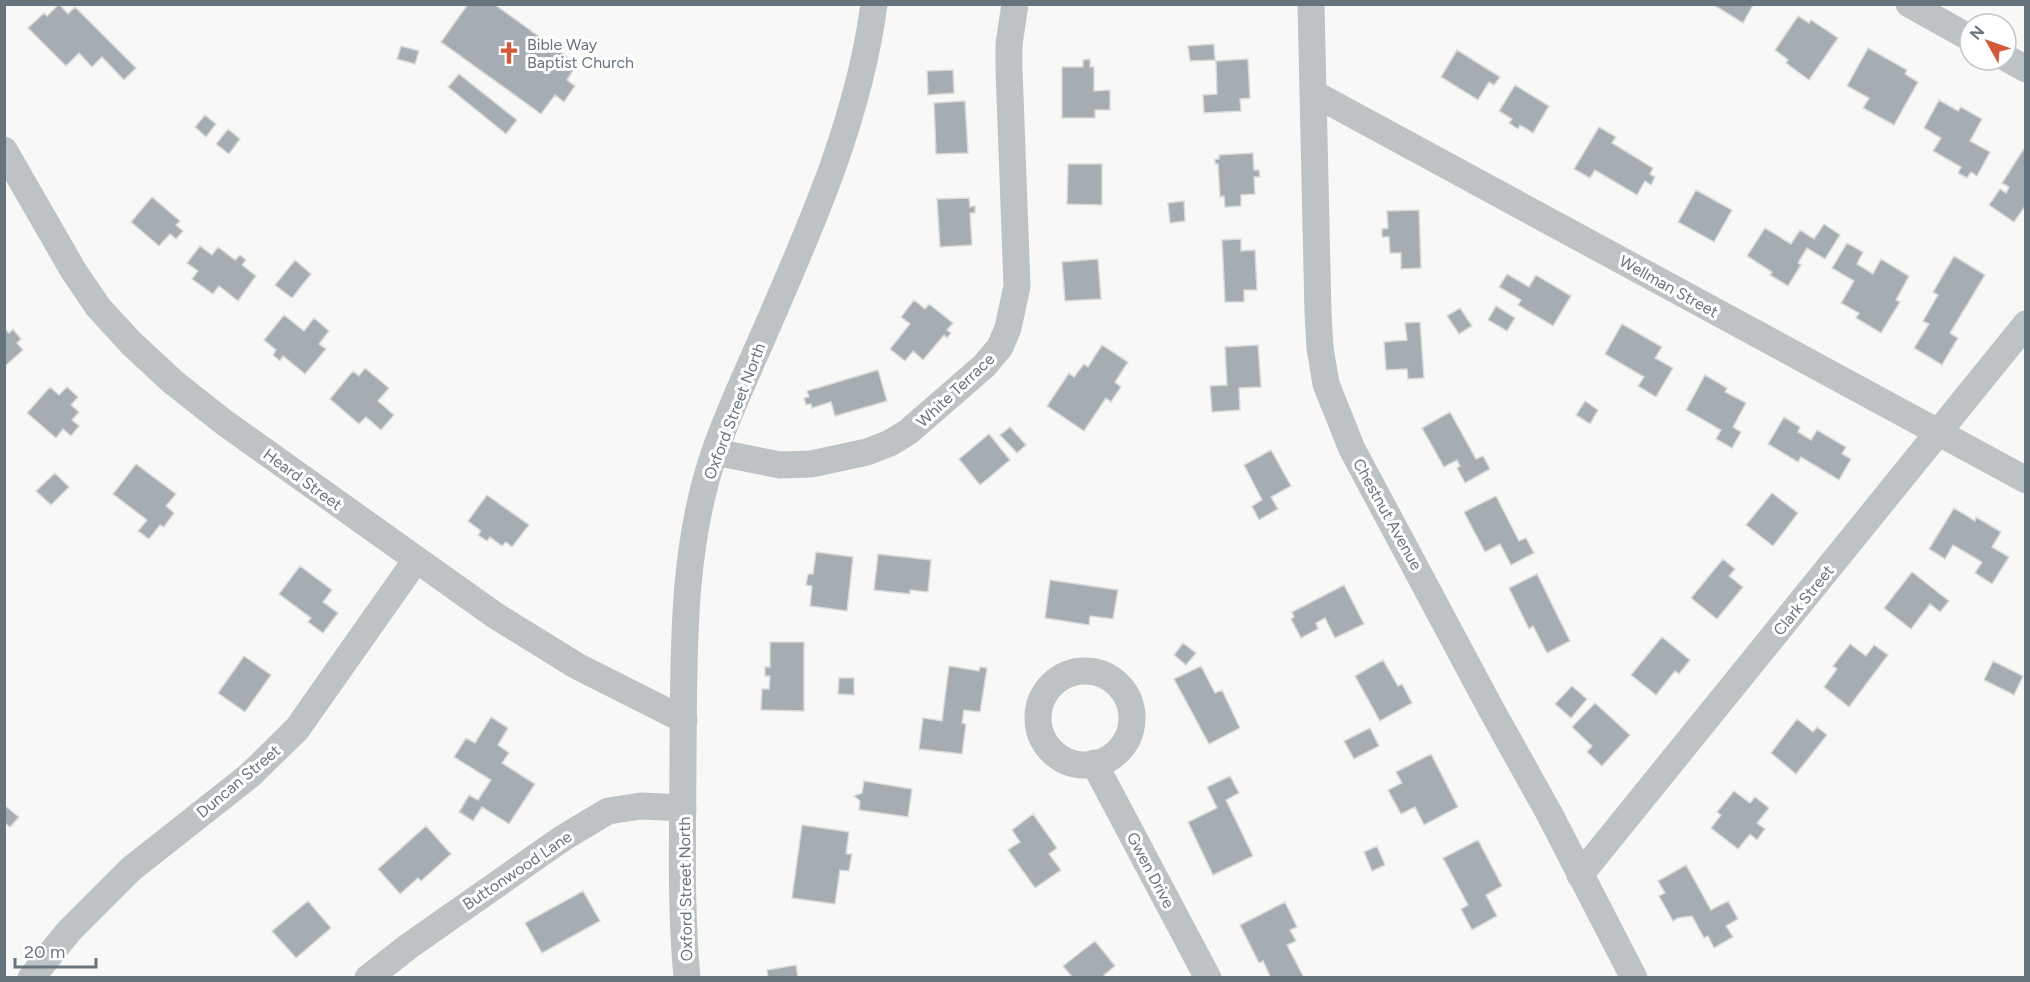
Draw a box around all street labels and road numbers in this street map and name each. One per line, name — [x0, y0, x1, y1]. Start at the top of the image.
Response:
street label: Wellman Street — [1616, 251, 1721, 321]
street label: Oxford Street North — [700, 340, 769, 482]
street label: White Terrace — [912, 349, 998, 431]
street label: Heard Street — [260, 445, 346, 514]
street label: Chestnut Avenue — [1349, 455, 1426, 574]
street label: Clark Street — [1769, 561, 1838, 639]
street label: Duncan Street — [193, 741, 284, 822]
street label: Oxford Street North — [675, 816, 696, 961]
street label: Buttonwood Lane — [459, 827, 576, 914]
street label: Gwen Drive — [1123, 829, 1179, 912]

